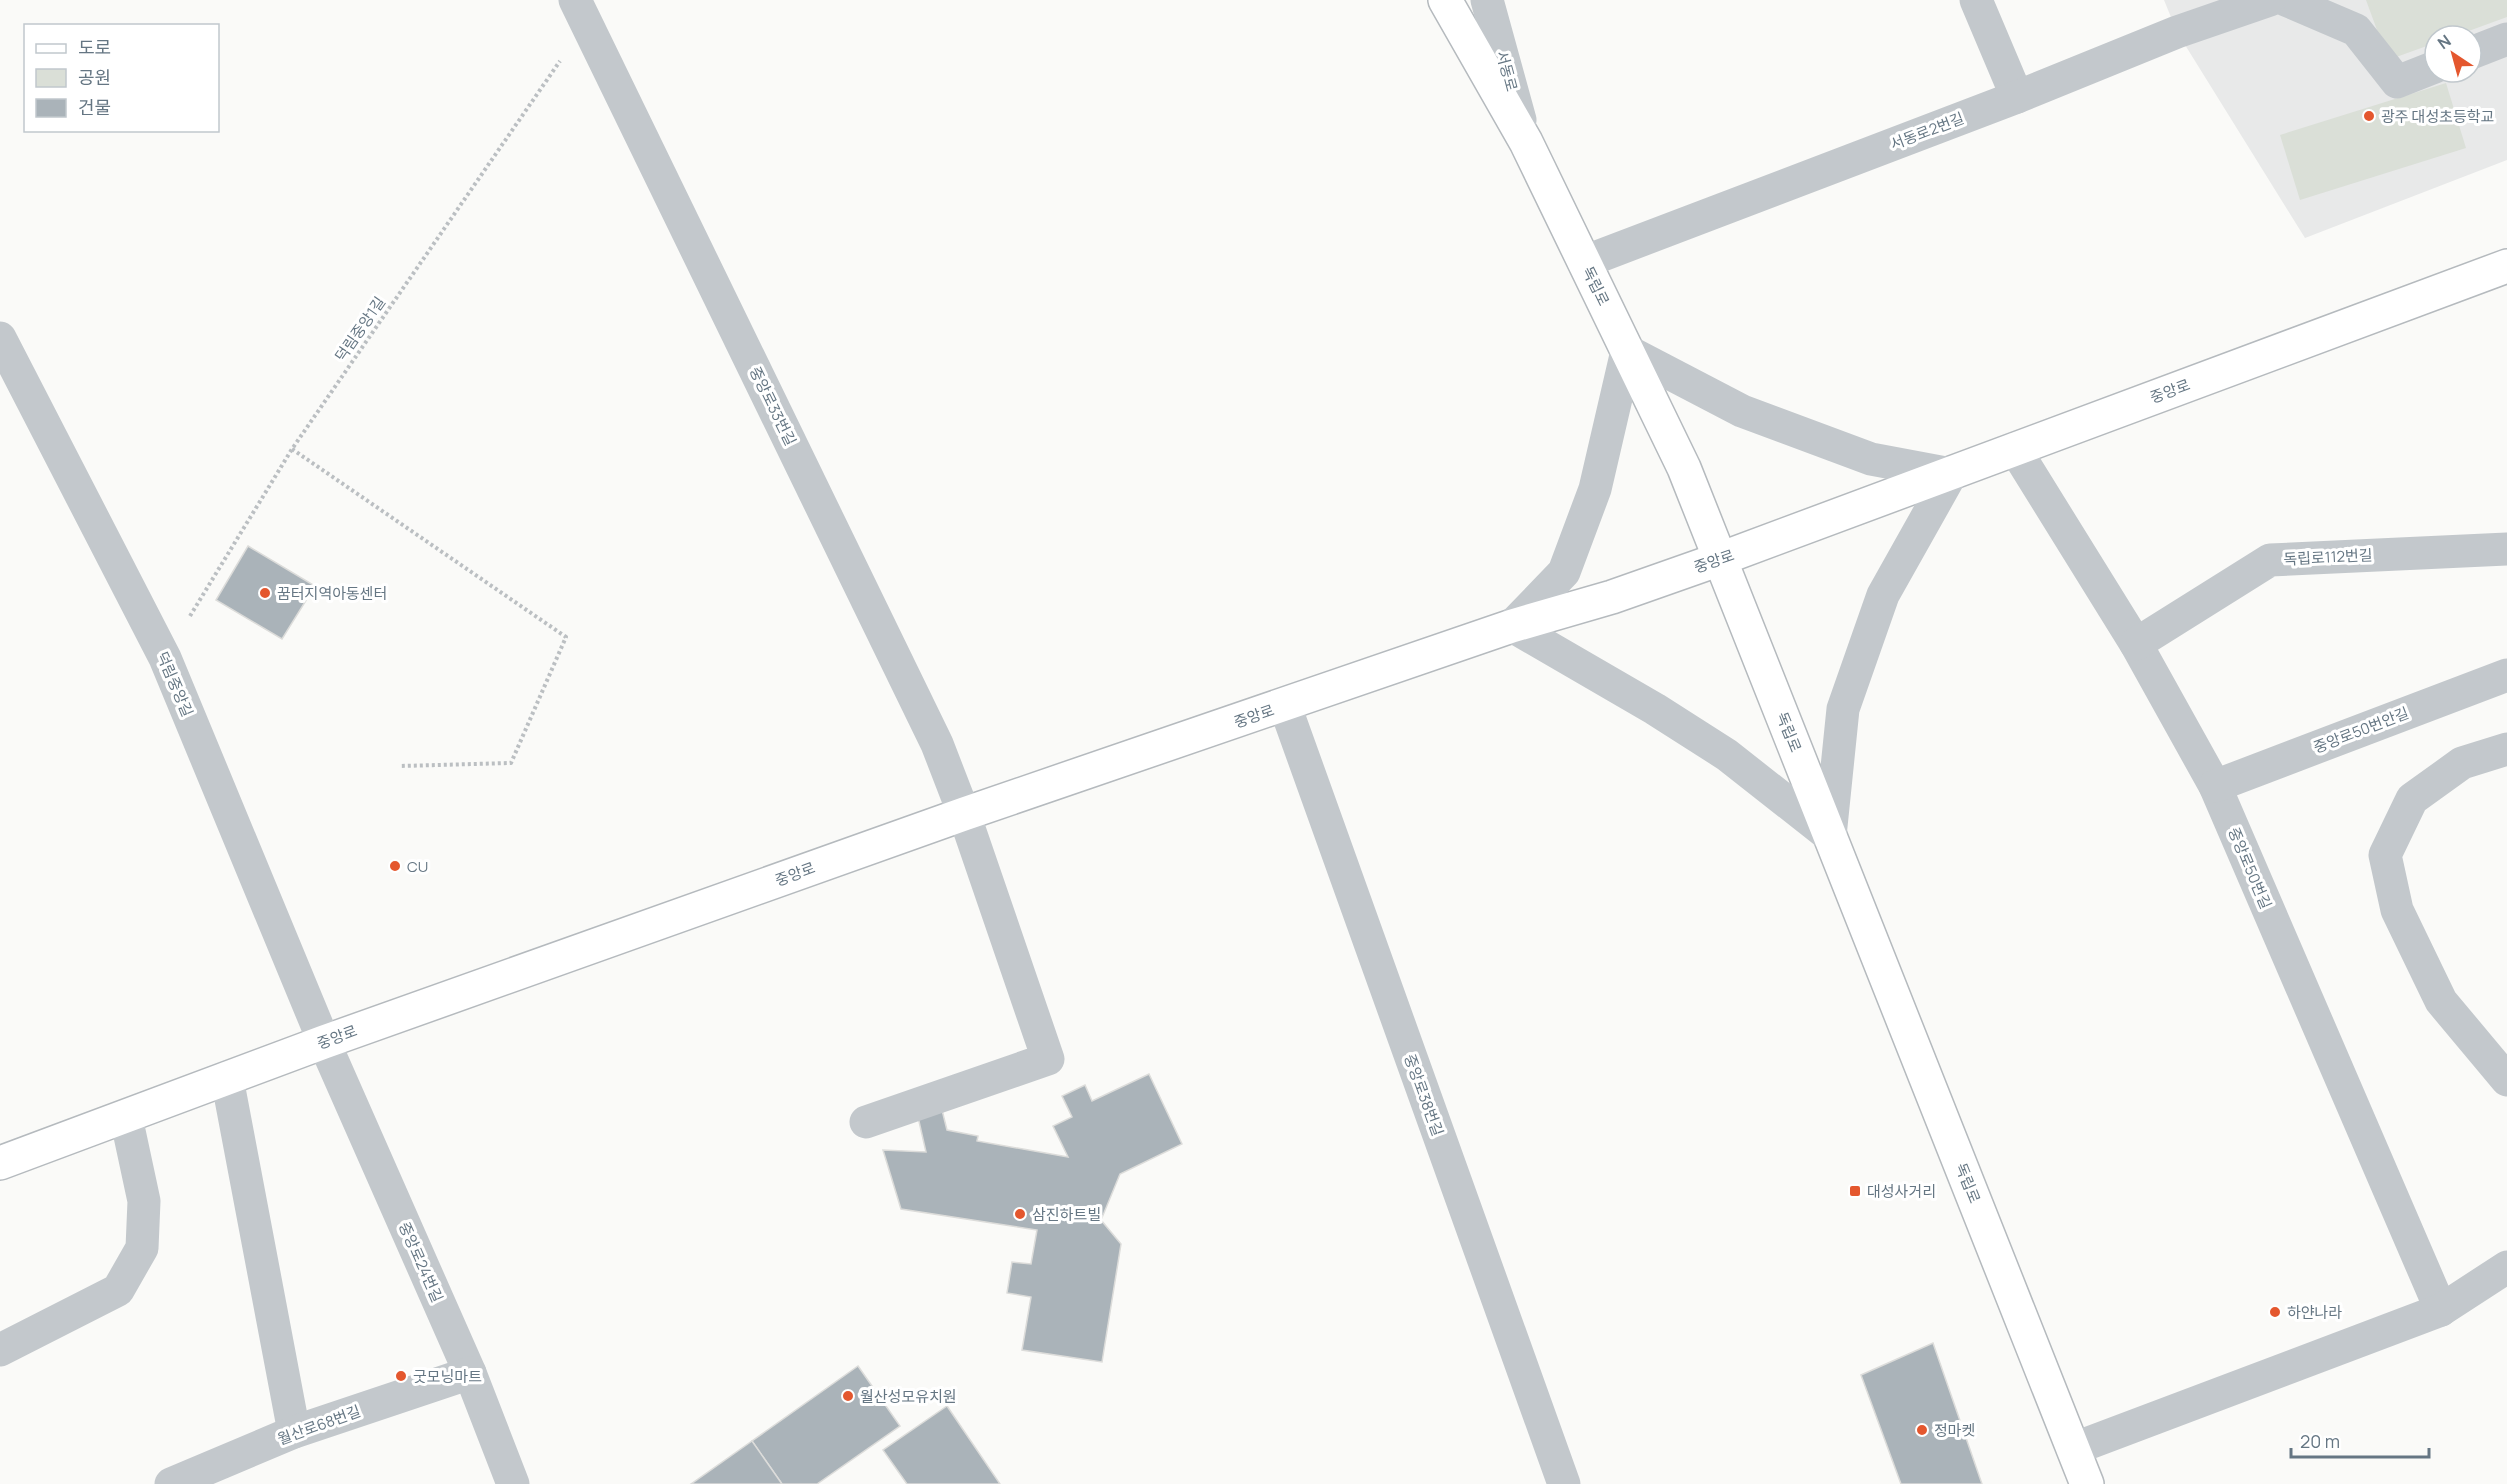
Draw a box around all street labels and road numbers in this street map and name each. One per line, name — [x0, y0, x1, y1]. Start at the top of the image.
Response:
street label: 서동로 — [1491, 48, 1523, 94]
street label: 서동로2번길 — [1887, 107, 1967, 155]
street label: 독립로 — [1577, 263, 1615, 309]
street label: 덕림중앙1길 — [330, 292, 390, 366]
street label: 중앙로33번길 — [745, 363, 801, 449]
street label: 중앙로 — [2147, 374, 2193, 408]
street label: 중앙로 — [1691, 544, 1737, 578]
street label: 독립로112번길 — [2283, 544, 2373, 570]
street label: 덕림중앙길 — [152, 648, 198, 720]
street label: 중앙로 — [1231, 699, 1277, 733]
street label: 중앙로50번안길 — [2310, 702, 2412, 758]
street label: 독립로 — [1772, 709, 1806, 755]
street label: 중앙로50번길 — [2223, 824, 2277, 912]
street label: 중앙로 — [772, 857, 818, 891]
street label: 중앙로 — [314, 1020, 360, 1054]
street label: 중앙로38번길 — [1399, 1051, 1449, 1139]
street label: 독립로 — [1951, 1160, 1985, 1206]
street label: 중앙로24번길 — [394, 1218, 448, 1306]
street label: 월산로68번길 — [275, 1400, 363, 1450]

